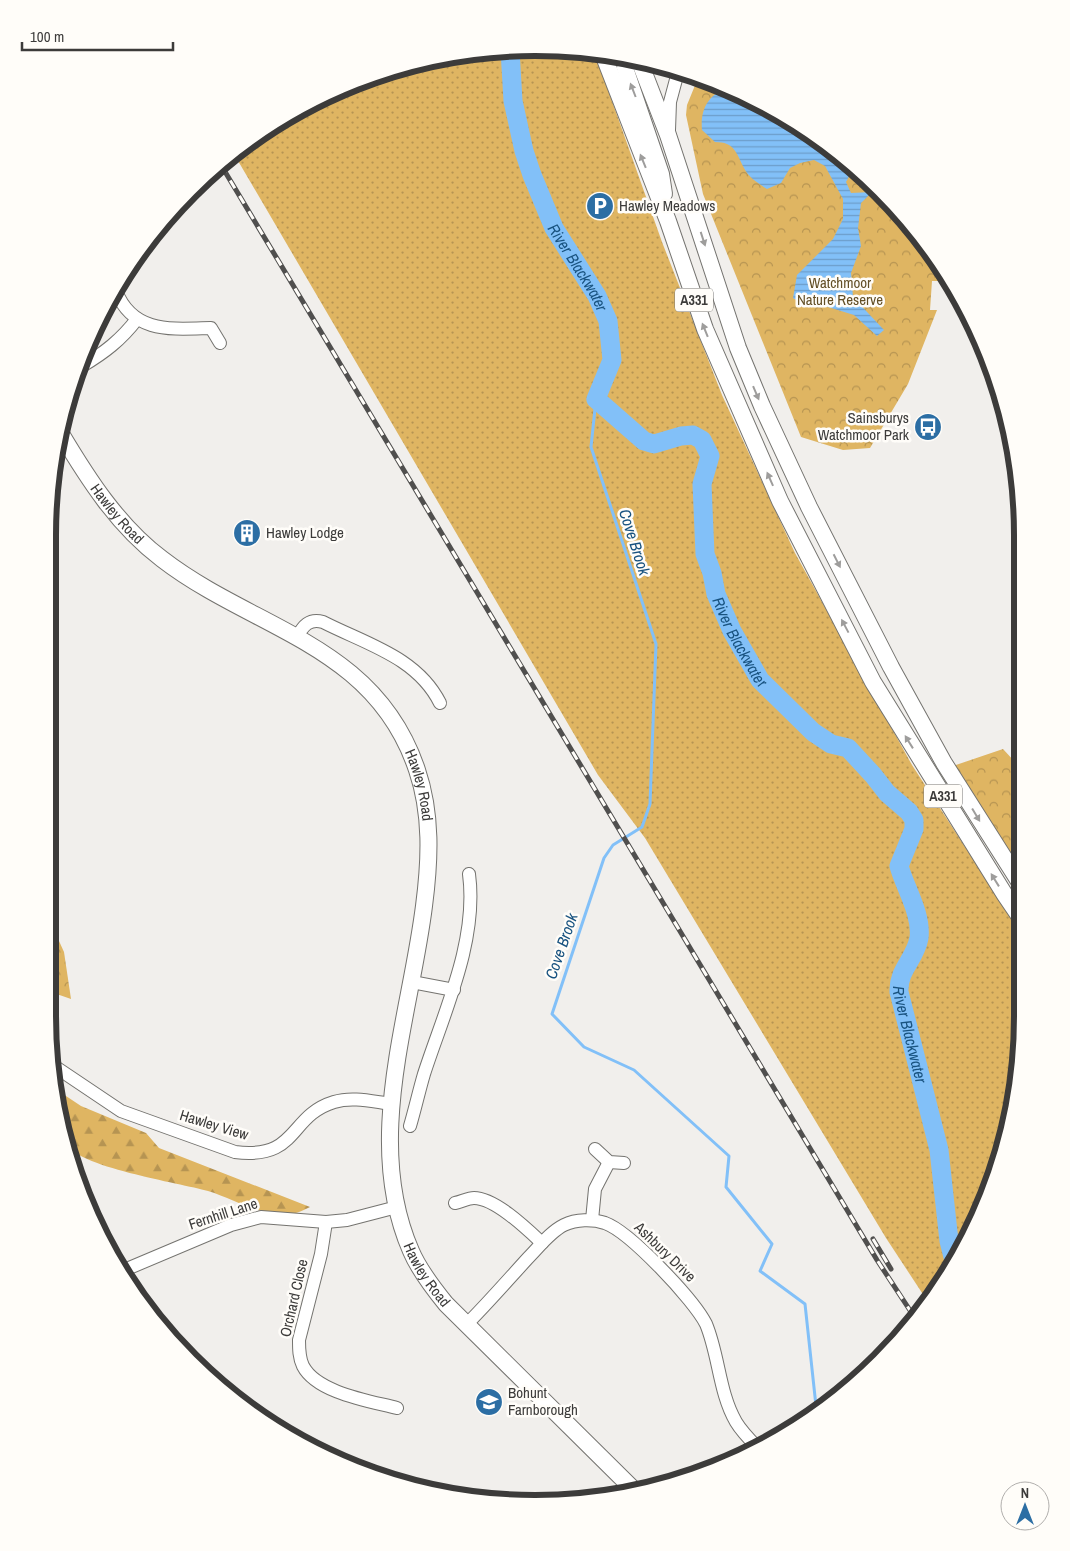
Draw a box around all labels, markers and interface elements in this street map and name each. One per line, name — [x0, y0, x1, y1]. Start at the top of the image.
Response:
scale bar — [22, 20, 174, 52]
text: 100 m — [30, 26, 64, 47]
one-way arrow — [629, 82, 637, 97]
one-way arrow — [639, 153, 647, 168]
parking icon: Hawley Meadows — [585, 191, 615, 221]
place label: Hawley Meadows — [619, 195, 715, 216]
water label: River Blackwater — [543, 219, 613, 315]
one-way arrow — [699, 232, 707, 247]
park label: Watchmoor Nature Reserve — [797, 272, 883, 310]
road number: A331 — [675, 288, 713, 312]
one-way arrow — [701, 322, 709, 337]
one-way arrow — [753, 386, 761, 400]
place label: Sainsburys Watchmoor Park — [818, 407, 910, 445]
bus stop icon: Sainsburys Watchmoor Park — [913, 412, 943, 442]
one-way arrow — [766, 472, 774, 486]
street label: Hawley Road — [86, 479, 149, 549]
water label: Cove Brook — [614, 506, 656, 578]
building icon: Hawley Lodge — [232, 518, 262, 548]
place label: Hawley Lodge — [266, 522, 344, 543]
one-way arrow — [833, 554, 841, 568]
water label: River Blackwater — [707, 593, 773, 693]
one-way arrow — [841, 619, 849, 634]
one-way arrow — [904, 735, 914, 748]
street label: Hawley Road — [400, 746, 438, 822]
road number: A331 — [924, 784, 962, 808]
one-way arrow — [972, 809, 981, 822]
one-way arrow — [990, 873, 1000, 886]
water label: Cove Brook — [539, 910, 583, 982]
water label: River Blackwater — [888, 986, 933, 1086]
street label: Hawley View — [177, 1104, 251, 1145]
street label: Fernhill Lane — [186, 1192, 260, 1235]
street label: Ashbury Drive — [629, 1216, 701, 1286]
street label: Hawley Road — [399, 1239, 455, 1311]
street label: Orchard Close — [274, 1257, 313, 1339]
place label: Bohunt Farnborough — [508, 1382, 578, 1420]
school or university icon: Bohunt Farnborough — [474, 1387, 504, 1417]
north arrow — [1000, 1481, 1050, 1531]
text: N — [1021, 1484, 1029, 1502]

